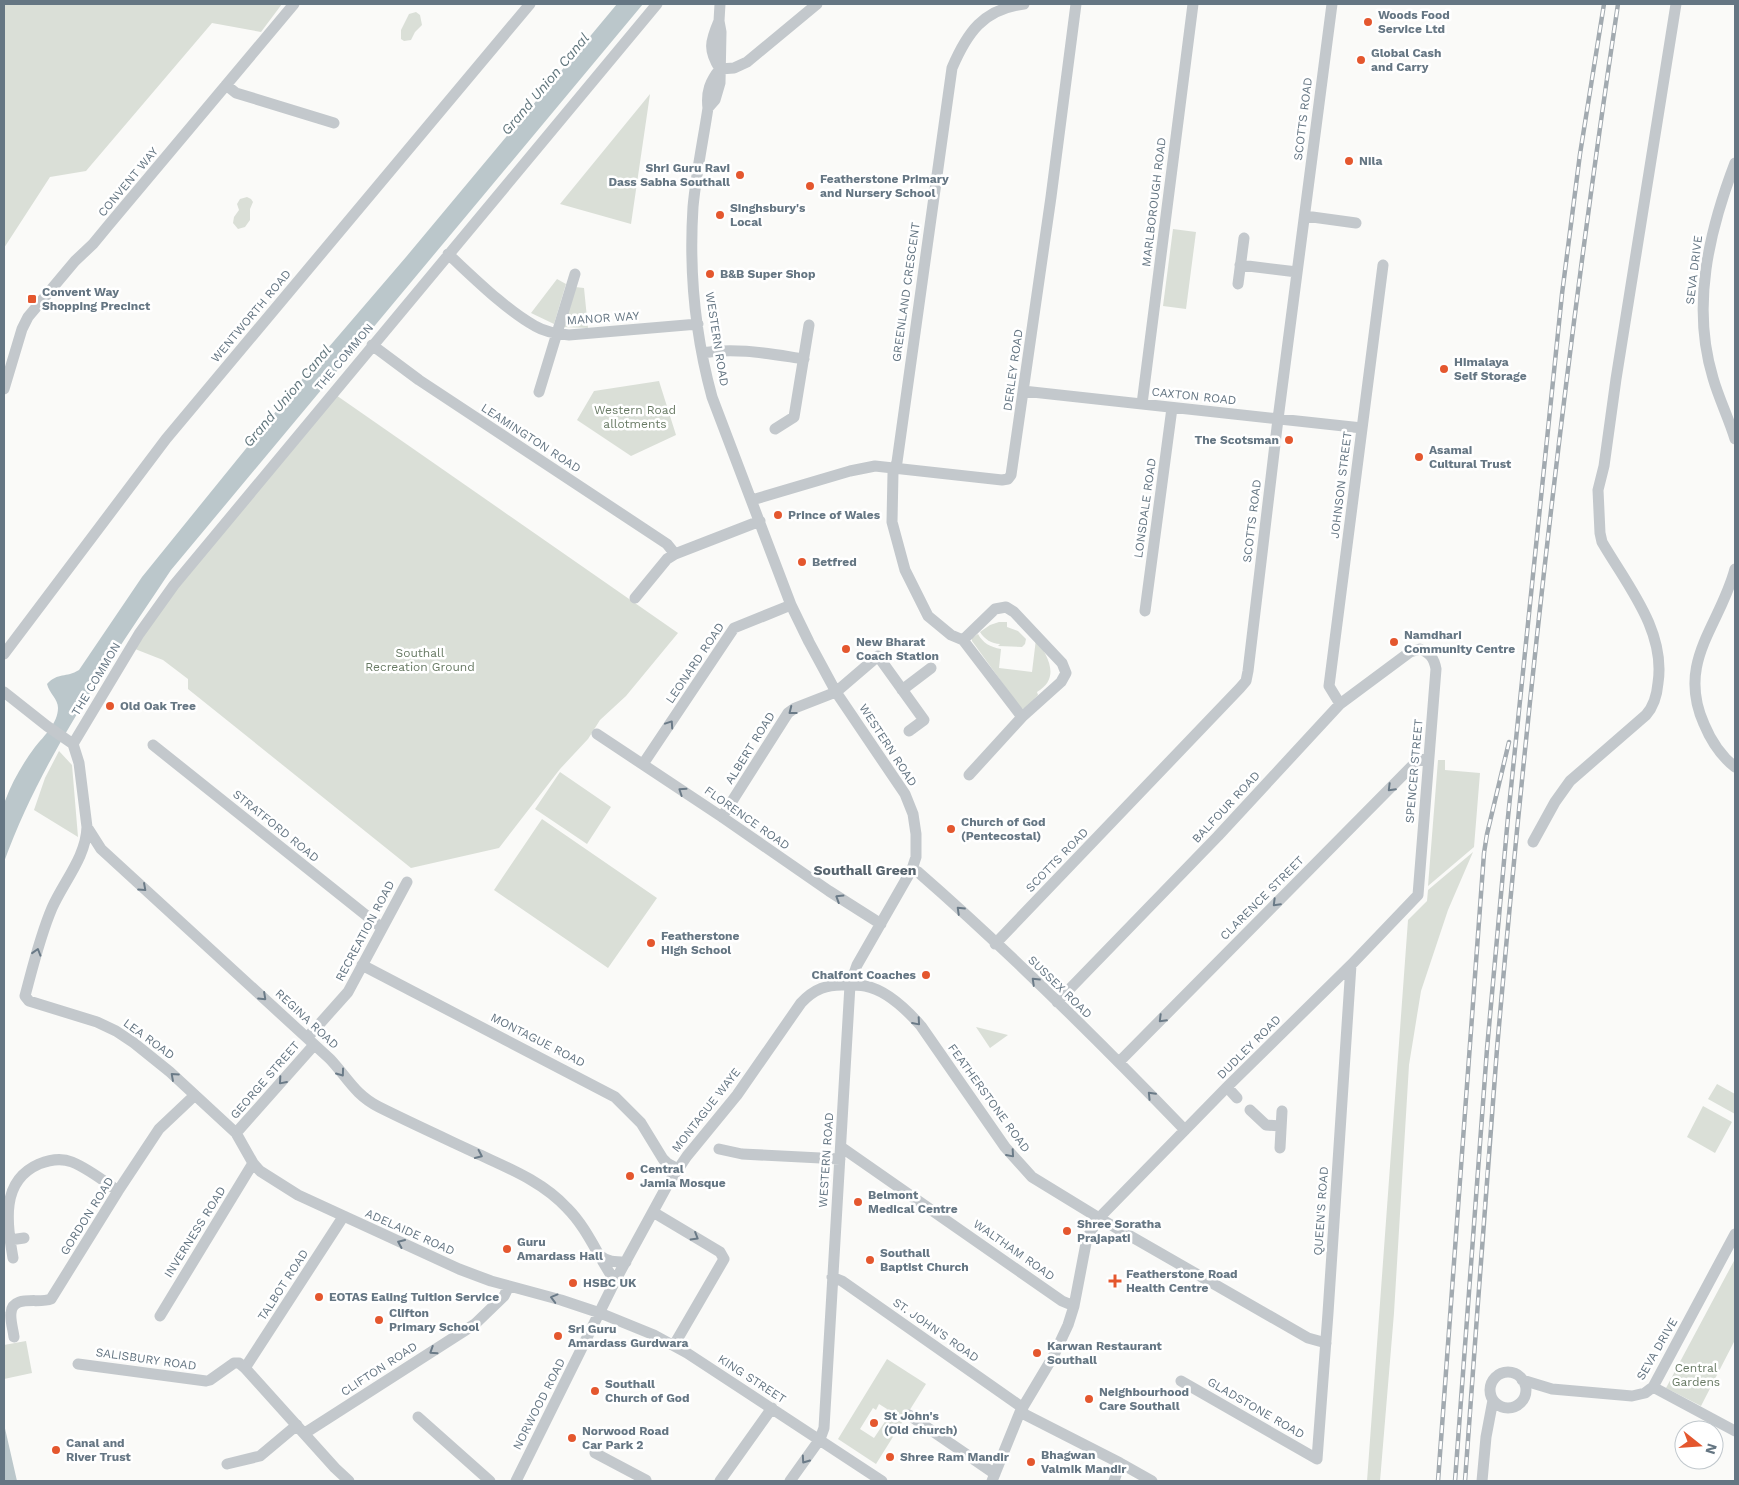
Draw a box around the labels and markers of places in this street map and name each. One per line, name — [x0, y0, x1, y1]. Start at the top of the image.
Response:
place label: Woods Food Service Ltd — [1378, 8, 1450, 36]
marker: Woods Food Service Ltd — [1362, 16, 1374, 28]
place label: Global Cash and Carry — [1371, 46, 1441, 74]
marker: Global Cash and Carry — [1355, 54, 1367, 66]
place label: Nila — [1359, 154, 1382, 168]
marker: Nila — [1343, 155, 1355, 167]
place label: Shri Guru Ravi Dass Sabha Southall — [608, 161, 730, 189]
marker: Shri Guru Ravi Dass Sabha Southall — [734, 169, 746, 181]
place label: Featherstone Primary and Nursery School — [820, 172, 949, 200]
marker: Featherstone Primary and Nursery School — [804, 180, 816, 192]
place label: Singhsbury's Local — [730, 201, 806, 229]
marker: Singhsbury's Local — [714, 209, 726, 221]
place label: B&B Super Shop — [720, 267, 816, 281]
marker: B&B Super Shop — [704, 268, 716, 280]
place label: Convent Way Shopping Precinct — [42, 285, 151, 313]
marker: Convent Way Shopping Precinct — [26, 293, 38, 305]
place label: Himalaya Self Storage — [1454, 355, 1527, 383]
marker: Himalaya Self Storage — [1438, 363, 1450, 375]
place label: The Scotsman — [1194, 433, 1279, 447]
marker: The Scotsman — [1283, 434, 1295, 446]
place label: Asamai Cultural Trust — [1429, 443, 1512, 471]
marker: Asamai Cultural Trust — [1413, 451, 1425, 463]
place label: Prince of Wales — [788, 508, 881, 522]
marker: Prince of Wales — [772, 509, 784, 521]
place label: Betfred — [812, 555, 857, 569]
marker: Betfred — [796, 556, 808, 568]
place label: Namdhari Community Centre — [1404, 628, 1515, 656]
place label: New Bharat Coach Station — [856, 635, 939, 663]
marker: Namdhari Community Centre — [1388, 636, 1400, 648]
marker: New Bharat Coach Station — [840, 643, 852, 655]
place label: Old Oak Tree — [120, 699, 196, 713]
marker: Old Oak Tree — [104, 700, 116, 712]
place label: Church of God (Pentecostal) — [961, 815, 1046, 843]
marker: Church of God (Pentecostal) — [945, 823, 957, 835]
place label: Featherstone High School — [661, 929, 740, 957]
marker: Featherstone High School — [645, 937, 657, 949]
place label: Chalfont Coaches — [812, 968, 917, 982]
marker: Chalfont Coaches — [920, 969, 932, 981]
place label: Central Jamia Mosque — [640, 1162, 726, 1190]
marker: Central Jamia Mosque — [624, 1170, 636, 1182]
place label: Belmont Medical Centre — [868, 1188, 958, 1216]
marker: Belmont Medical Centre — [852, 1196, 864, 1208]
place label: Shree Soratha Prajapati — [1077, 1217, 1161, 1245]
marker: Shree Soratha Prajapati — [1061, 1225, 1073, 1237]
place label: Guru Amardass Hall — [517, 1235, 603, 1263]
marker: Guru Amardass Hall — [501, 1243, 513, 1255]
place label: Southall Baptist Church — [880, 1246, 969, 1274]
marker: Southall Baptist Church — [864, 1254, 876, 1266]
place label: Featherstone Road Health Centre — [1126, 1267, 1238, 1295]
marker: Featherstone Road Health Centre — [1108, 1274, 1122, 1288]
place label: HSBC UK — [583, 1276, 637, 1290]
marker: HSBC UK — [567, 1277, 579, 1289]
place label: EOTAS Ealing Tuition Service — [329, 1290, 499, 1304]
marker: EOTAS Ealing Tuition Service — [313, 1291, 325, 1303]
place label: Clifton Primary School — [389, 1306, 479, 1334]
marker: Clifton Primary School — [373, 1314, 385, 1326]
place label: Sri Guru Amardass Gurdwara — [568, 1322, 689, 1350]
marker: Sri Guru Amardass Gurdwara — [552, 1330, 564, 1342]
place label: Karwan Restaurant Southall — [1047, 1339, 1163, 1367]
marker: Karwan Restaurant Southall — [1031, 1347, 1043, 1359]
place label: Southall Church of God — [605, 1377, 690, 1405]
marker: Southall Church of God — [589, 1385, 601, 1397]
place label: Neighbourhood Care Southall — [1099, 1385, 1189, 1413]
marker: Neighbourhood Care Southall — [1083, 1393, 1095, 1405]
place label: St John's (Old church) — [884, 1409, 958, 1437]
marker: St John's (Old church) — [868, 1417, 880, 1429]
place label: Norwood Road Car Park 2 — [582, 1424, 669, 1452]
marker: Norwood Road Car Park 2 — [566, 1432, 578, 1444]
place label: Canal and River Trust — [66, 1436, 132, 1464]
marker: Canal and River Trust — [50, 1444, 62, 1456]
place label: Bhagwan Valmik Mandir — [1041, 1448, 1127, 1476]
place label: Shree Ram Mandir — [900, 1450, 1010, 1464]
marker: Shree Ram Mandir — [884, 1451, 896, 1463]
marker: Bhagwan Valmik Mandir — [1025, 1456, 1037, 1468]

